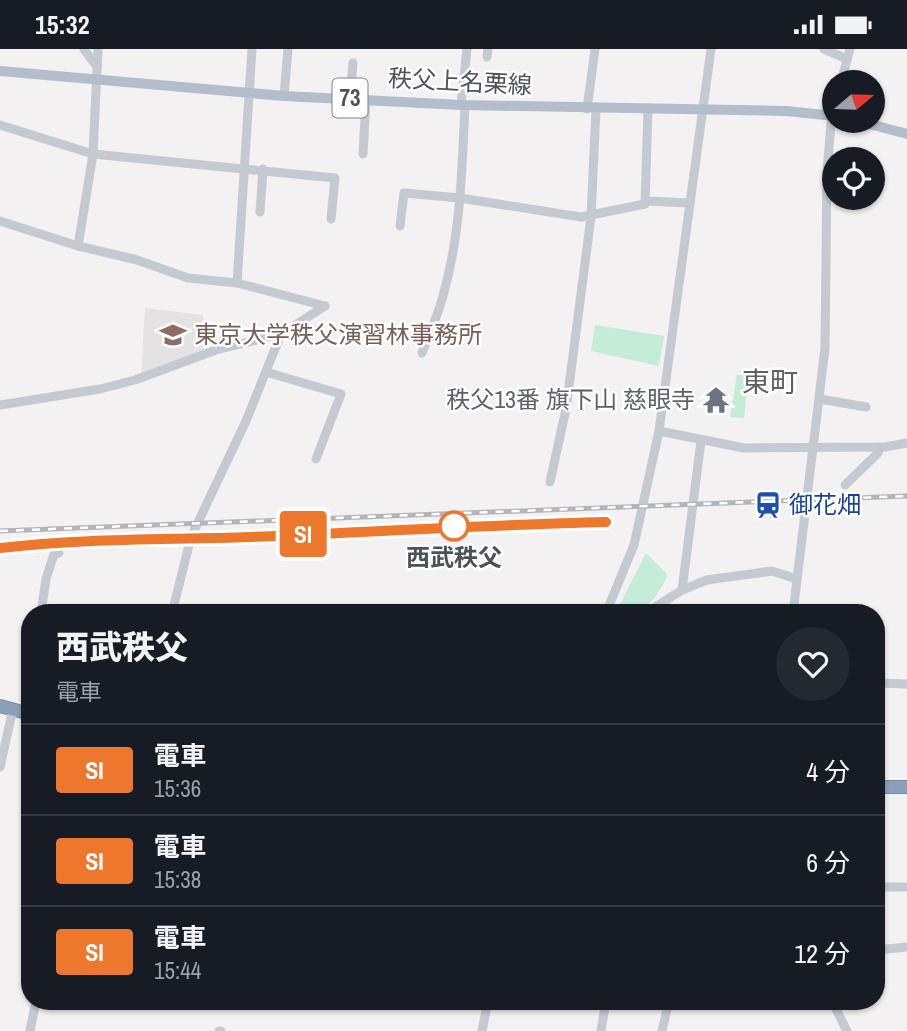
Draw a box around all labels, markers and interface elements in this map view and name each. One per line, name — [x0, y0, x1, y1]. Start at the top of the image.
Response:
text: 15:32 — [35, 7, 90, 42]
street label: 秩父上名栗線 — [387, 61, 533, 101]
north arrow — [822, 70, 886, 133]
map controls — [822, 70, 885, 210]
road number: 73 — [332, 79, 368, 117]
button: locate — [822, 147, 885, 210]
place label: 東京大学秩父演習林事務所 — [194, 318, 482, 350]
school or university icon: 東京大学秩父演習林事務所 — [158, 320, 188, 350]
district label: 東町 — [742, 363, 798, 401]
place label: 秩父13番 旗下山 慈眼寺 — [446, 383, 695, 415]
temple icon: 秩父13番 旗下山 慈眼寺 — [701, 385, 731, 415]
place label: 御花畑 — [789, 488, 861, 520]
station icon: 御花畑 — [753, 490, 783, 520]
line badge: SI — [272, 511, 334, 557]
marker: 西武秩父 — [439, 511, 469, 541]
text: SI — [294, 518, 312, 550]
place label: 西武秩父 — [406, 541, 502, 573]
text: 西武秩父 — [56, 625, 188, 669]
button: heart — [776, 627, 850, 701]
text: 電車 — [56, 676, 102, 707]
text: 電車 — [154, 738, 206, 773]
text: SI — [85, 754, 104, 786]
text: 4 分 — [806, 754, 850, 789]
text: 15:36 — [154, 773, 201, 804]
text: 電車 — [154, 829, 206, 864]
text: SI — [85, 845, 104, 877]
text: 6 分 — [806, 845, 850, 880]
text: 15:38 — [154, 864, 201, 895]
text: 電車 — [154, 920, 206, 955]
text: SI — [85, 936, 104, 968]
text: 12 分 — [794, 936, 850, 971]
text: 15:44 — [154, 955, 201, 986]

